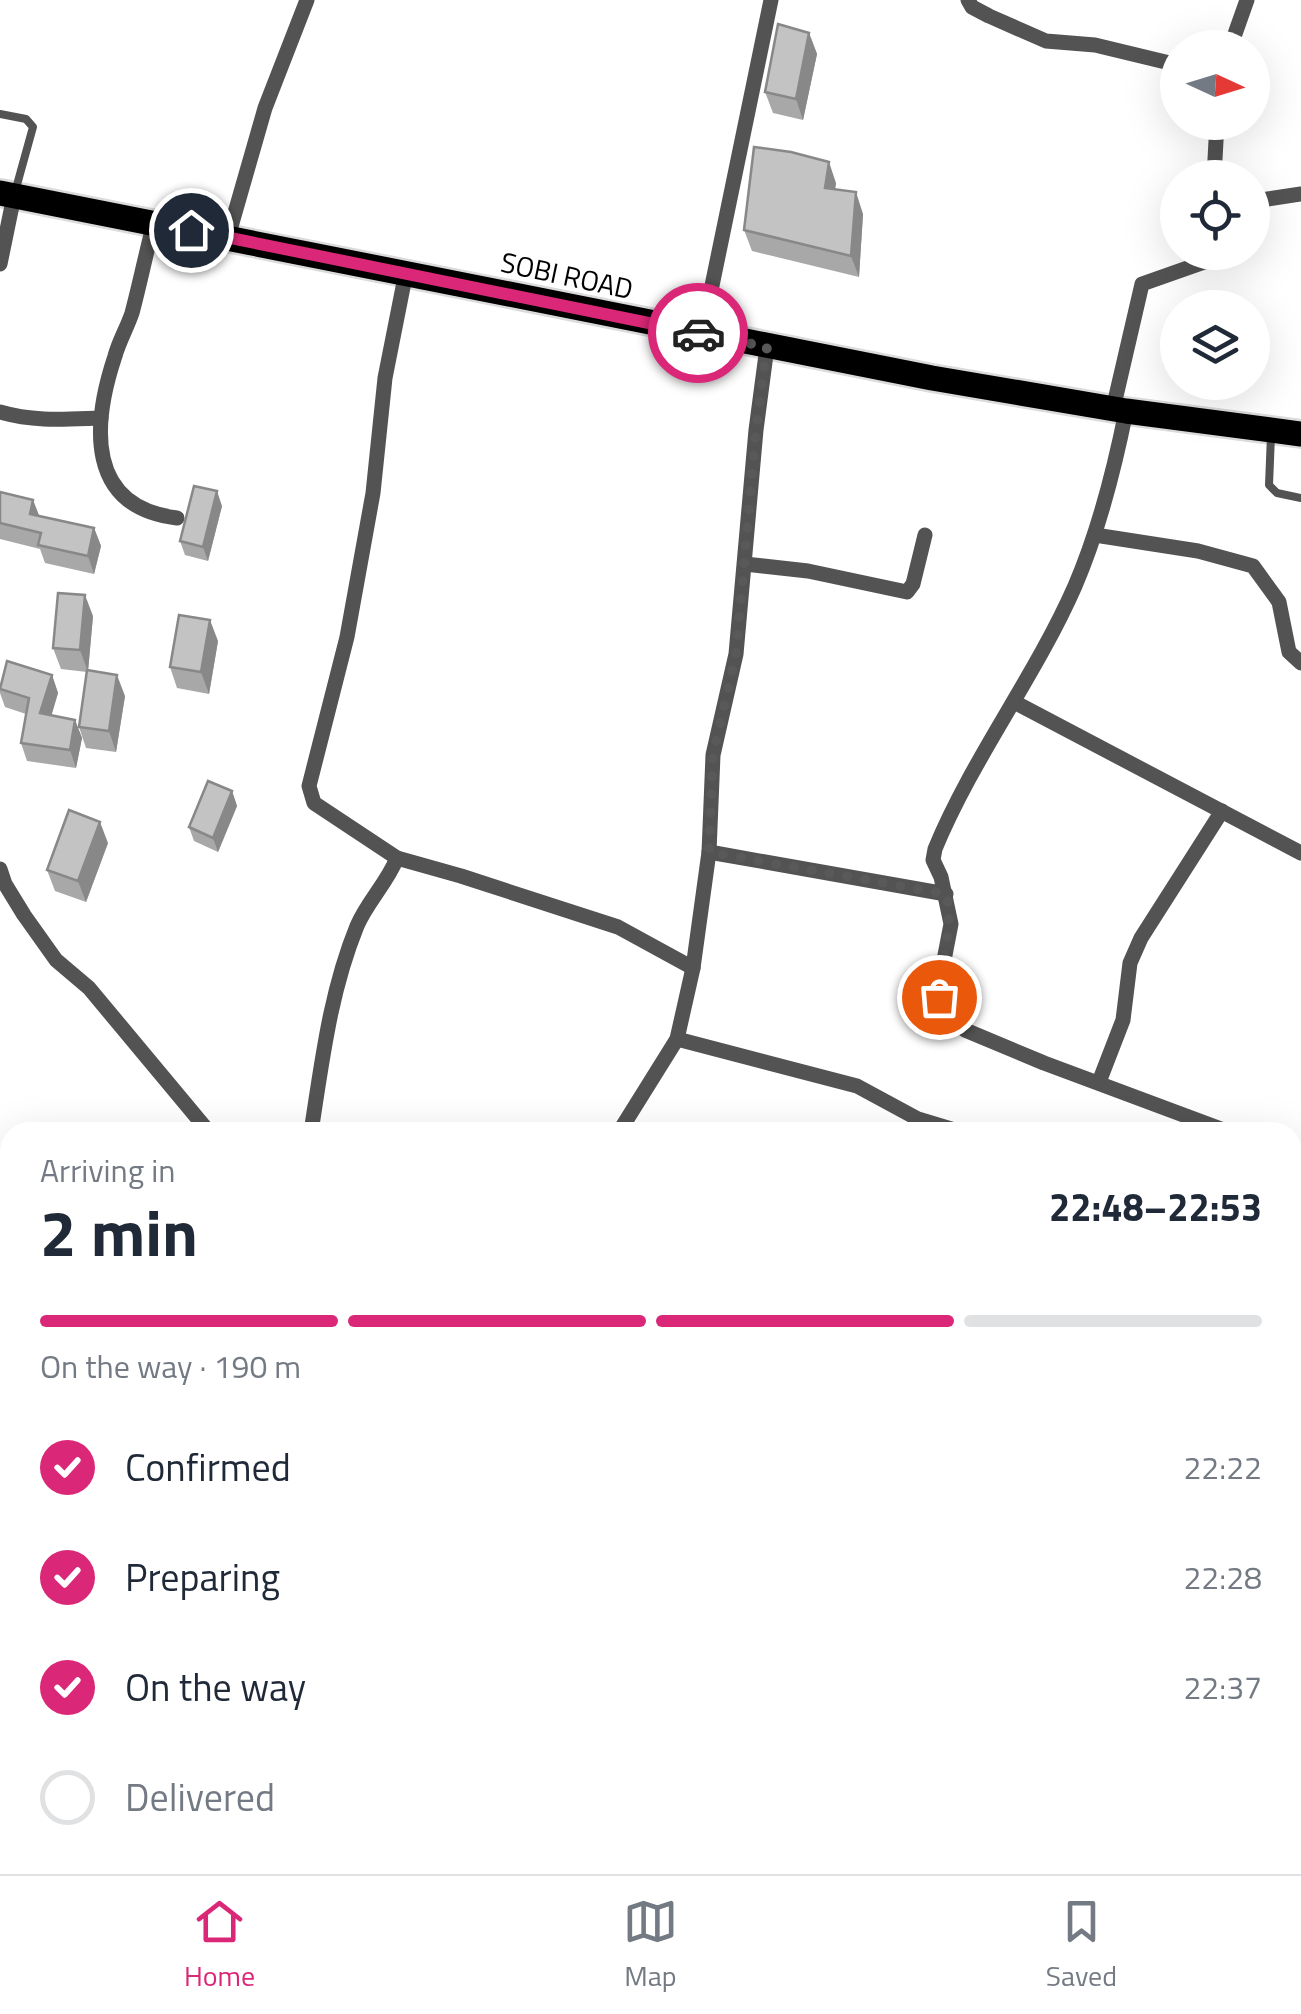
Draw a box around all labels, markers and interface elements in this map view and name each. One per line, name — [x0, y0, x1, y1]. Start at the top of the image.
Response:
north arrow — [1160, 30, 1270, 140]
map controls — [1160, 30, 1270, 400]
button: locate — [1160, 160, 1270, 270]
pin — [149, 188, 234, 273]
icon: home — [164, 203, 219, 258]
street label: SOBI ROAD — [497, 240, 637, 310]
courier — [648, 283, 748, 383]
button: layers — [1160, 290, 1270, 400]
icon: car — [671, 306, 726, 361]
pin — [897, 955, 982, 1040]
icon: bag — [912, 970, 967, 1025]
text: Arriving in — [40, 1146, 176, 1194]
text: 22:48–22:53 — [1049, 1178, 1262, 1236]
text: 2 min — [40, 1182, 198, 1281]
text: On the way · 190 m — [40, 1342, 301, 1390]
text: Confirmed — [125, 1438, 291, 1496]
icon: check — [40, 1440, 95, 1495]
text: 22:22 — [1183, 1443, 1262, 1491]
text: Preparing — [125, 1548, 280, 1606]
icon: check — [40, 1550, 95, 1605]
text: 22:28 — [1183, 1553, 1262, 1601]
text: On the way — [125, 1658, 306, 1716]
icon: check — [40, 1660, 95, 1715]
text: 22:37 — [1183, 1663, 1262, 1711]
text: Delivered — [125, 1768, 275, 1826]
tab: Home — [184, 1894, 255, 1997]
tab: Map — [623, 1894, 678, 1997]
tab: Saved — [1046, 1894, 1117, 1997]

